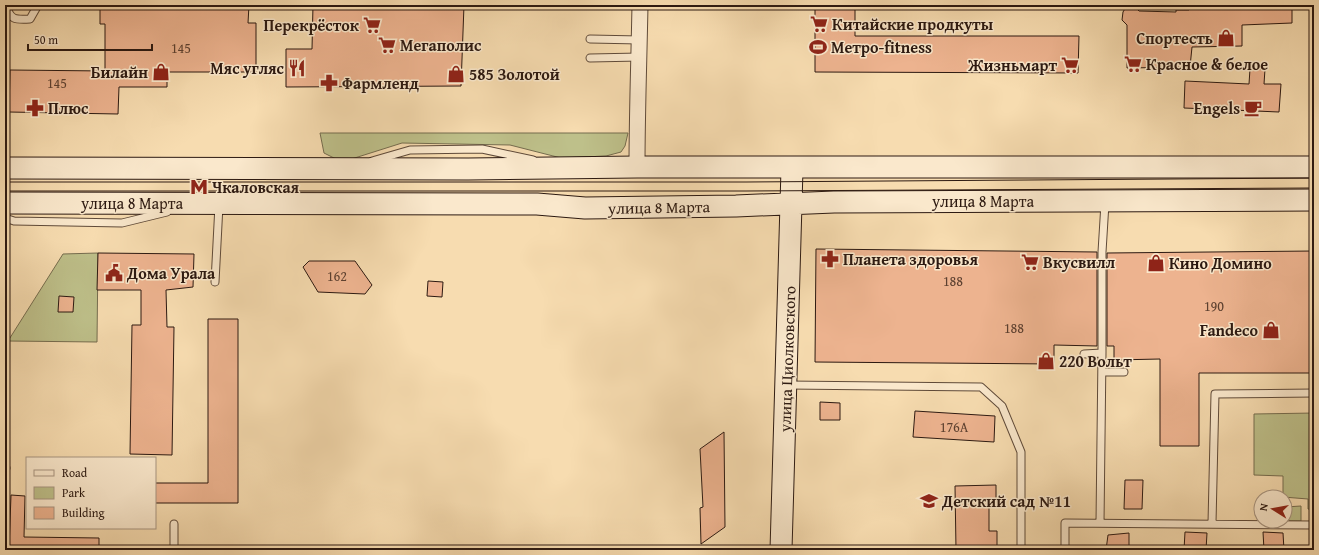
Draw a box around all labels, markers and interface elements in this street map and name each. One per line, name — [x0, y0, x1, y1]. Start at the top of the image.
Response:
place label: Китайские продкуты — [832, 12, 994, 36]
place label: Перекрёсток — [264, 13, 360, 37]
supermarket icon: Китайские продкуты — [809, 14, 829, 34]
supermarket icon: Перекрёсток — [362, 15, 382, 35]
scale bar — [28, 26, 152, 52]
place label: Спортесть — [1136, 26, 1213, 50]
shop icon: Спортесть — [1216, 28, 1236, 48]
text: 50 m — [34, 31, 58, 48]
place label: Мегаполис — [400, 33, 482, 57]
supermarket icon: Мегаполис — [377, 35, 397, 55]
place label: Метро-fitness — [831, 35, 932, 59]
sports icon: Метро-fitness — [808, 37, 828, 57]
house number: 145 — [171, 38, 191, 58]
place label: Красное & белое — [1146, 52, 1268, 76]
place label: Жизньмарт — [967, 53, 1057, 77]
supermarket icon: Красное & белое — [1123, 54, 1143, 74]
supermarket icon: Жизньмарт — [1060, 55, 1080, 75]
place label: Мяс угляс — [210, 56, 285, 80]
restaurant icon: Мяс угляс — [287, 58, 307, 78]
place label: Билайн — [91, 60, 148, 84]
shop icon: Билайн — [151, 62, 171, 82]
place label: 585 Золотой — [469, 62, 560, 86]
shop icon: 585 Золотой — [446, 64, 466, 84]
place label: Фармленд — [342, 71, 419, 95]
house number: 145 — [47, 73, 67, 93]
pharmacy icon: Фармленд — [319, 73, 339, 93]
place label: Плюс — [48, 96, 89, 120]
place label: Engels — [1194, 96, 1240, 120]
pharmacy icon: Плюс — [25, 98, 45, 118]
cafe icon: Engels — [1243, 98, 1263, 118]
place label: Чкаловская — [212, 175, 300, 199]
metro station icon: Чкаловская — [189, 177, 209, 197]
street label: улица 8 Марта — [931, 189, 1034, 213]
street label: улица 8 Марта — [80, 191, 183, 215]
street label: улица 8 Марта — [607, 194, 711, 220]
place label: Планета здоровья — [843, 247, 978, 271]
pharmacy icon: Планета здоровья — [820, 249, 840, 269]
place label: Вкусвилл — [1043, 250, 1116, 274]
place label: Кино Домино — [1169, 251, 1272, 275]
supermarket icon: Вкусвилл — [1020, 252, 1040, 272]
shop icon: Кино Домино — [1146, 253, 1166, 273]
place label: Дома Урала — [126, 261, 216, 285]
public building icon: Дома Урала — [104, 263, 124, 283]
house number: 162 — [327, 266, 347, 286]
house number: 188 — [943, 271, 963, 291]
street label: улица Циолковского — [772, 285, 802, 434]
house number: 190 — [1204, 296, 1224, 316]
house number: 188 — [1004, 318, 1024, 338]
place label: Fandeco — [1200, 318, 1258, 342]
shop icon: Fandeco — [1261, 320, 1281, 340]
place label: 220 Вольт — [1059, 349, 1132, 373]
shop icon: 220 Вольт — [1036, 351, 1056, 371]
house number: 176А — [940, 417, 969, 437]
legend — [26, 457, 156, 529]
text: Road — [62, 464, 88, 481]
text: Park — [62, 484, 86, 501]
place label: Детский сад №11 — [941, 489, 1071, 513]
north arrow — [1253, 489, 1293, 529]
school or university icon: Детский сад №11 — [919, 491, 939, 511]
text: N — [1255, 501, 1272, 512]
text: Building — [62, 504, 105, 521]

